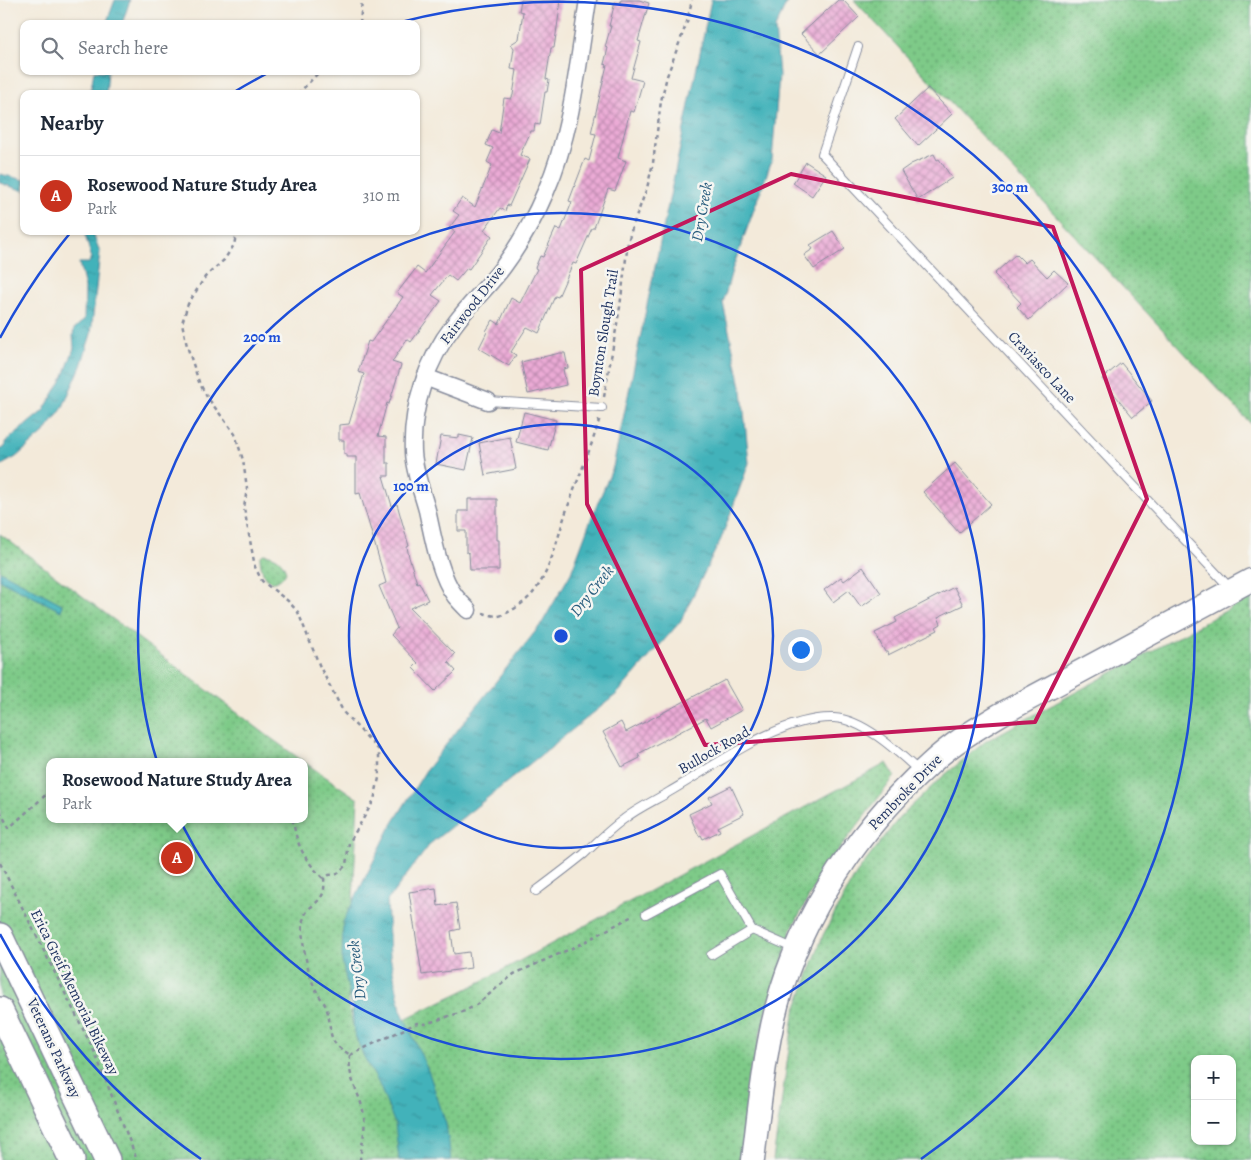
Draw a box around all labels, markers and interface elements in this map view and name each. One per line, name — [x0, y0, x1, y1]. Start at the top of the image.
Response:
search box — [20, 20, 420, 75]
icon: search — [38, 34, 66, 62]
text: Search here — [78, 35, 168, 61]
text: Nearby — [40, 109, 103, 137]
text: Rosewood Nature Study Area — [87, 172, 317, 198]
text: 300 m — [992, 177, 1029, 197]
water label: Dry Creek — [686, 181, 718, 243]
text: A — [51, 185, 61, 207]
text: 310 m — [363, 185, 400, 207]
text: Park — [87, 198, 117, 220]
street label: Fairwood Drive — [435, 262, 509, 348]
street label: Boynton Slough Trail — [583, 268, 623, 398]
text: 200 m — [243, 327, 281, 347]
street label: Craviasco Lane — [1004, 327, 1081, 407]
text: 100 m — [393, 476, 429, 496]
water label: Dry Creek — [565, 561, 619, 621]
centre of rings — [552, 627, 570, 645]
your location — [788, 637, 814, 663]
street label: Bullock Road — [674, 721, 754, 779]
street label: Pembroke Drive — [864, 750, 946, 834]
popup — [46, 758, 308, 823]
text: Rosewood Nature Study Area — [62, 767, 292, 793]
text: Park — [62, 793, 92, 815]
pin: A — [161, 839, 193, 877]
street label: Erica Greif Memorial Bikeway — [26, 906, 124, 1078]
water label: Dry Creek — [342, 939, 372, 1001]
street label: Veterans Parkway — [22, 994, 86, 1101]
map controls — [1191, 1055, 1236, 1145]
button: + — [1191, 1055, 1236, 1100]
button: − — [1191, 1100, 1236, 1145]

